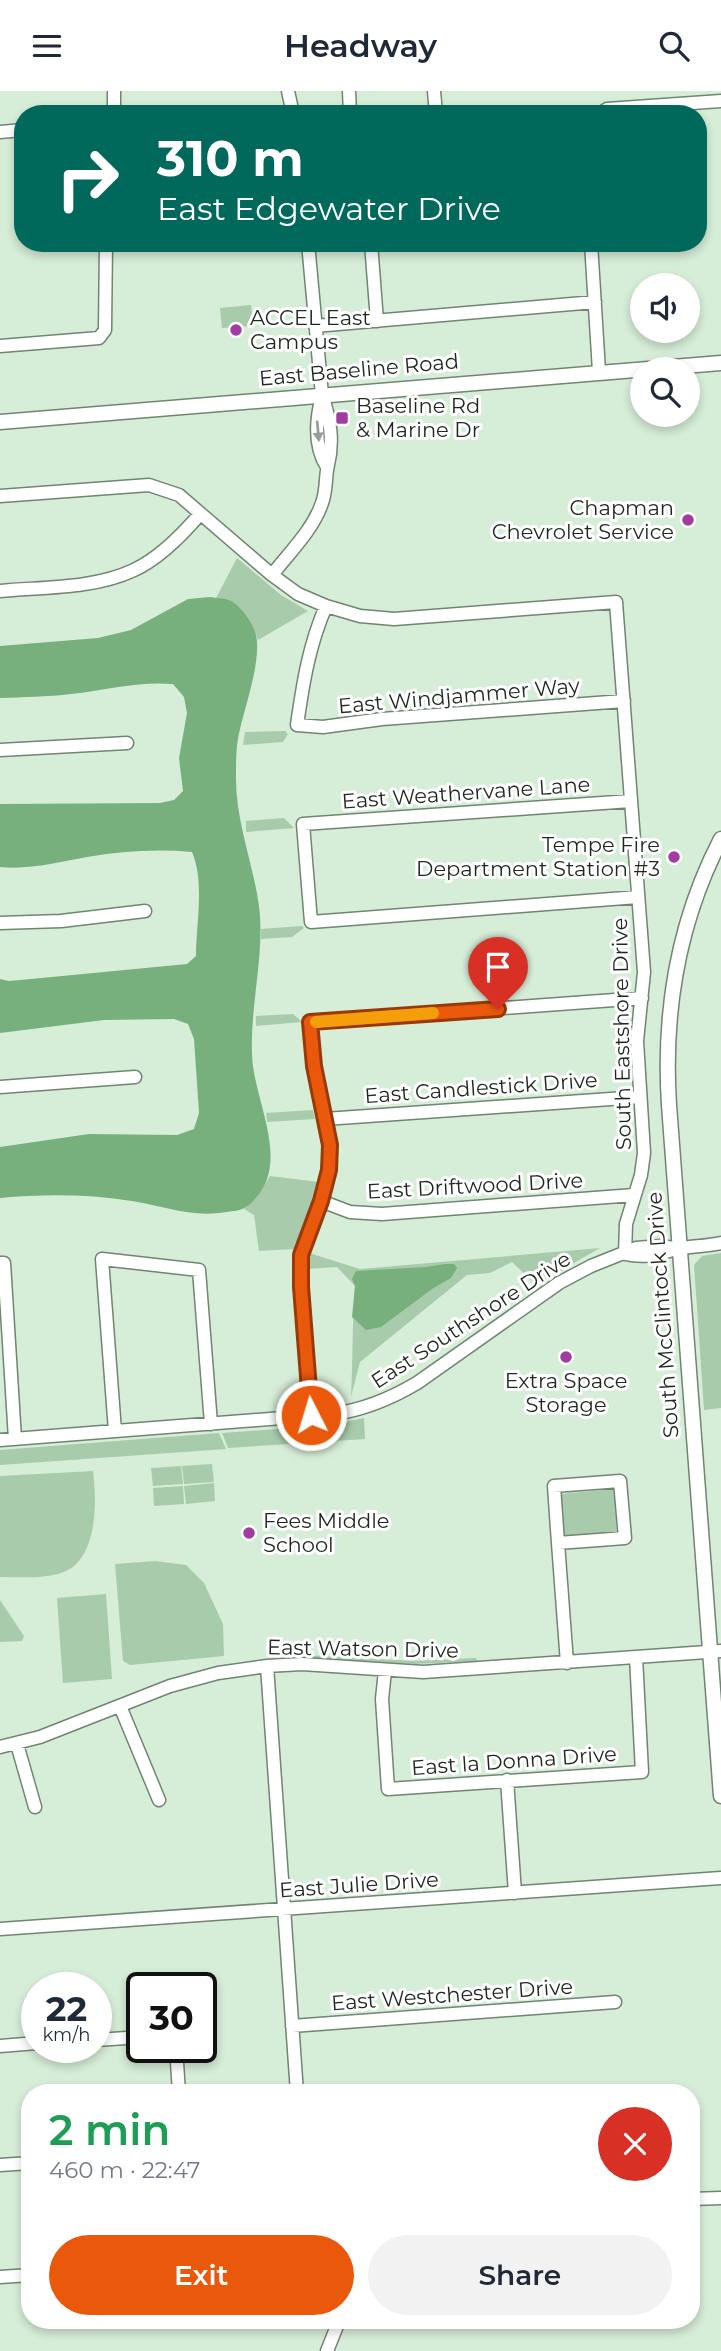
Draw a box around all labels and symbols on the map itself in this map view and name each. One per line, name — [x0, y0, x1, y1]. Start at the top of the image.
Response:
place label: ACCEL East Campus — [250, 305, 371, 354]
marker: ACCEL East Campus — [228, 322, 244, 338]
street label: East Baseline Road — [258, 348, 460, 391]
place label: Baseline Rd & Marine Dr — [356, 393, 480, 442]
marker: Baseline Rd & Marine Dr — [334, 410, 350, 426]
one-way arrow — [313, 421, 324, 443]
place label: Chapman Chevrolet Service — [492, 495, 674, 544]
marker: Chapman Chevrolet Service — [680, 512, 696, 528]
street label: East Windjammer Way — [337, 672, 581, 719]
street label: East Weathervane Lane — [341, 771, 591, 814]
place label: Tempe Fire Department Station #3 — [416, 832, 660, 881]
marker: Tempe Fire Department Station #3 — [666, 849, 682, 865]
street label: South Eastshore Drive — [607, 918, 636, 1150]
pin — [468, 937, 528, 1009]
street label: East Candlestick Drive — [364, 1067, 598, 1108]
street label: East Driftwood Drive — [366, 1167, 584, 1204]
street label: South McClintock Drive — [641, 1191, 684, 1439]
street label: East Southshore Drive — [366, 1246, 575, 1393]
marker: Extra Space Storage — [558, 1349, 574, 1365]
place label: Extra Space Storage — [505, 1368, 627, 1417]
position arrow — [274, 1378, 348, 1452]
place label: Fees Middle School — [263, 1508, 390, 1557]
marker: Fees Middle School — [241, 1525, 257, 1541]
street label: East Watson Drive — [267, 1634, 459, 1663]
street label: East la Donna Drive — [410, 1741, 618, 1780]
street label: East Julie Drive — [278, 1866, 439, 1903]
speed limit sign: 30 — [126, 1972, 217, 2063]
street label: East Westchester Drive — [330, 1974, 574, 2015]

